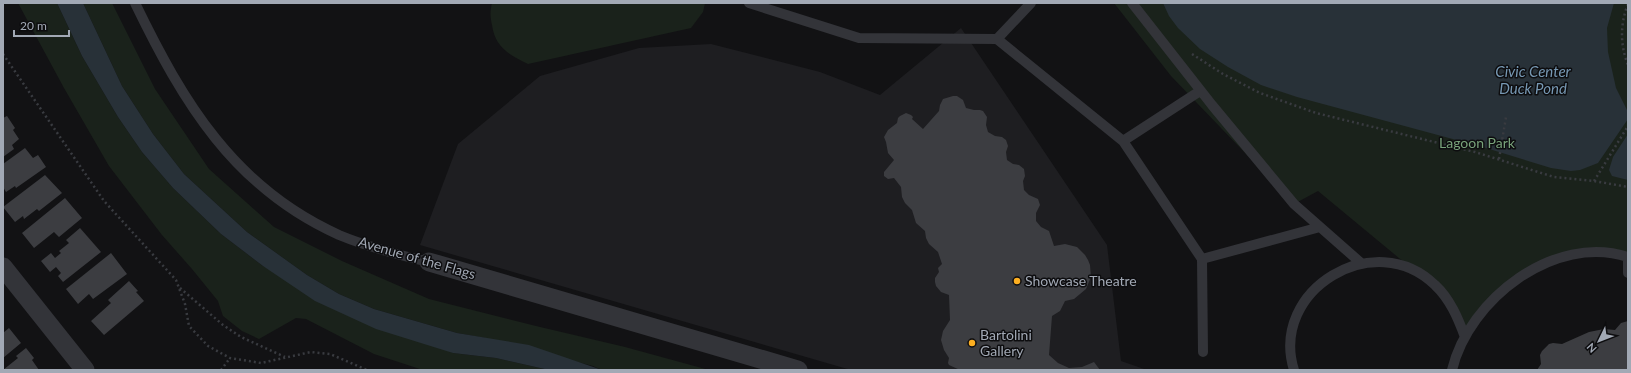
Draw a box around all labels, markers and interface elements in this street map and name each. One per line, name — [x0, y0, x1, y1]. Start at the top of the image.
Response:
scale bar — [14, 12, 69, 38]
text: 20 m — [20, 18, 47, 33]
water label: Civic Center Duck Pond — [1495, 62, 1572, 97]
park label: Lagoon Park — [1439, 134, 1516, 151]
street label: Avenue of the Flags — [357, 233, 478, 282]
place label: Showcase Theatre — [1025, 272, 1137, 289]
marker: Showcase Theatre — [1012, 276, 1022, 286]
north arrow — [1579, 321, 1619, 361]
place label: Bartolini Gallery — [980, 326, 1032, 359]
marker: Bartolini Gallery — [967, 338, 977, 348]
text: N — [1584, 341, 1599, 356]

